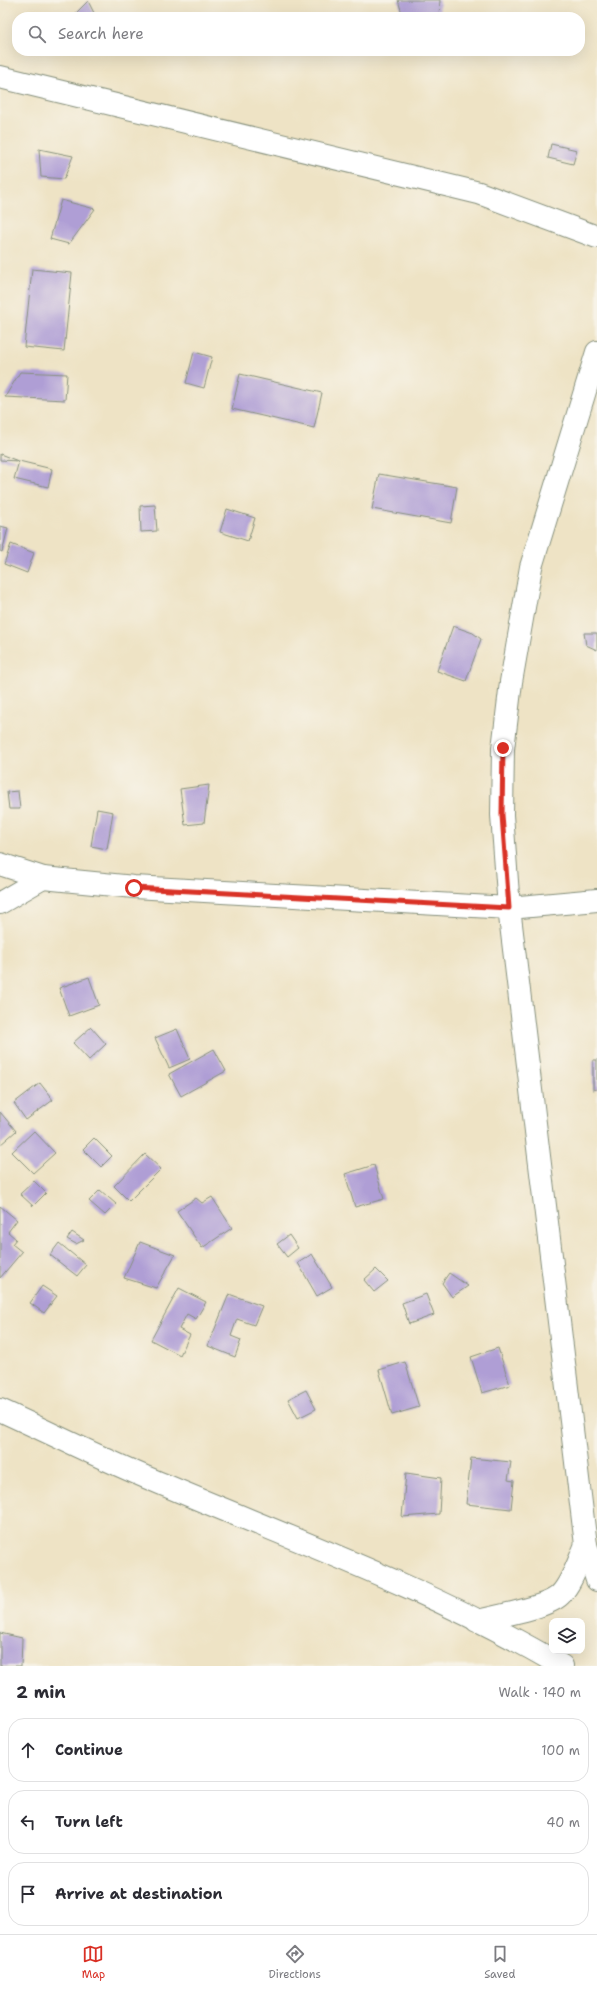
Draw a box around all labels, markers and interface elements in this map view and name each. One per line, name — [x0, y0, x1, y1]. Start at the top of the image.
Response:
search box — [12, 12, 585, 56]
icon: search — [26, 23, 48, 45]
text: Search here — [58, 24, 144, 44]
route end — [494, 739, 512, 757]
route start — [125, 879, 143, 897]
map controls — [549, 1618, 585, 1654]
button: layers — [549, 1618, 585, 1654]
text: 2 min — [16, 1681, 66, 1703]
text: Walk · 140 m — [498, 1684, 581, 1701]
icon: ahead — [17, 1739, 39, 1761]
text: Continue — [55, 1740, 123, 1760]
text: 100 m — [541, 1742, 580, 1759]
icon: left — [17, 1811, 39, 1833]
text: Turn left — [55, 1812, 123, 1832]
text: 40 m — [546, 1814, 580, 1831]
icon: arrive — [17, 1883, 39, 1905]
text: Arrive at destination — [55, 1884, 223, 1904]
tab: Map — [82, 1943, 105, 1982]
tab: Directions — [268, 1943, 321, 1982]
tab: Saved — [484, 1943, 515, 1982]

